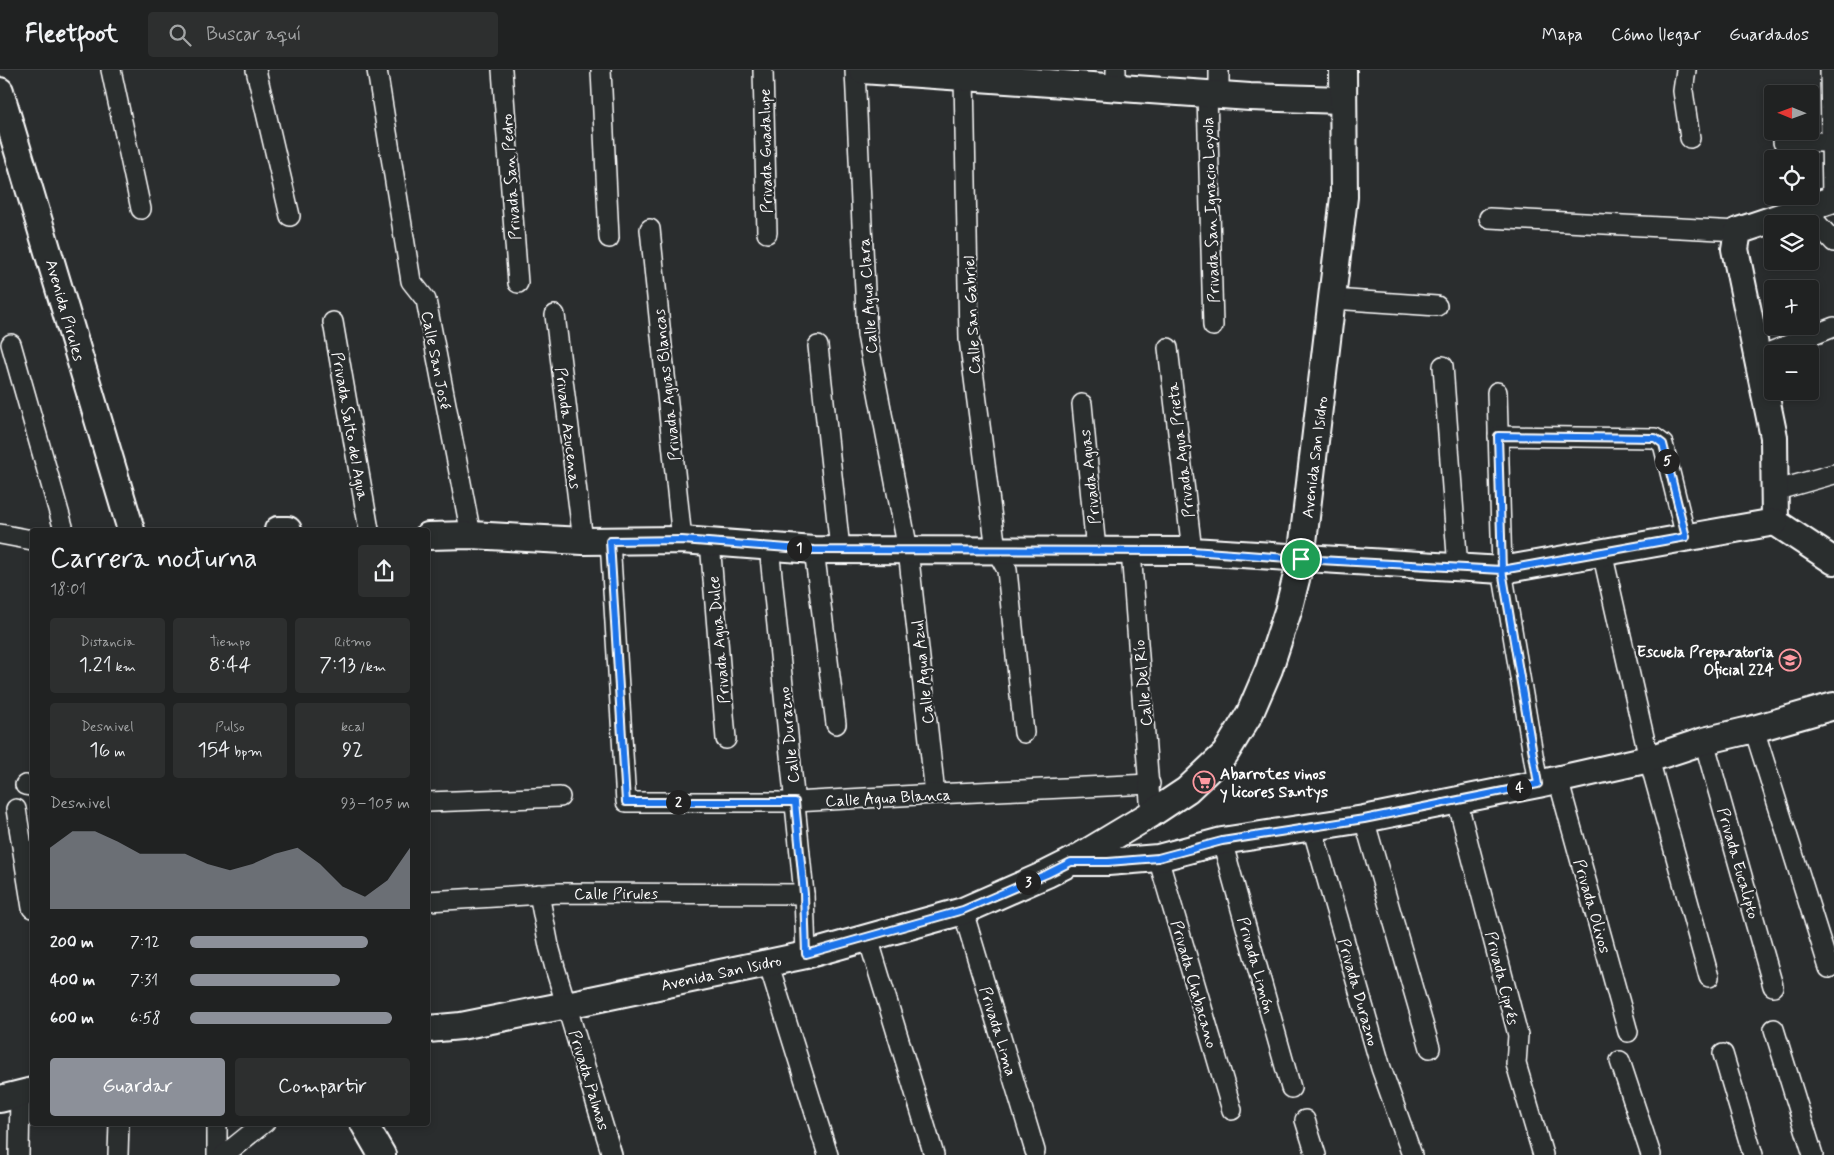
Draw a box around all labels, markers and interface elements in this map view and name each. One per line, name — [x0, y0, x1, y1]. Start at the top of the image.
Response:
search box — [148, 12, 498, 57]
text: Fleetfoot — [25, 19, 118, 50]
icon: search — [166, 21, 194, 49]
text: Buscar aquí — [206, 22, 301, 47]
text: Mapa — [1542, 23, 1583, 47]
text: Cómo llegar — [1611, 23, 1701, 47]
text: Guardados — [1729, 23, 1809, 47]
north arrow — [1764, 85, 1819, 140]
map controls — [1764, 85, 1819, 400]
street label: Privada Guadalupe — [755, 88, 778, 214]
street label: Privada San Pedro — [497, 113, 526, 241]
street label: Privada San Ignacio Loyola — [1198, 116, 1225, 303]
button: locate — [1764, 150, 1819, 205]
button: layers — [1764, 215, 1819, 270]
street label: Calle Agua Clara — [854, 237, 883, 354]
street label: Calle San Gabriel — [959, 255, 986, 375]
street label: Avenida Pirules — [40, 257, 89, 364]
button: + — [1764, 280, 1819, 335]
street label: Privada Aguas Blancas — [649, 308, 686, 462]
street label: Calle San José — [416, 309, 455, 411]
button: − — [1764, 345, 1819, 400]
street label: Privada Salto del Agua — [326, 350, 373, 502]
street label: Privada Azucenas — [550, 366, 585, 490]
street label: Privada Agua Prieta — [1163, 380, 1200, 519]
street label: Avenida San Isidro — [1298, 395, 1333, 519]
street label: Privada Aguas — [1075, 428, 1106, 525]
pin: 5 — [1654, 448, 1680, 474]
text: 5 — [1663, 452, 1672, 470]
pin: 1 — [786, 536, 812, 560]
pin — [1280, 538, 1322, 580]
text: 1 — [796, 539, 803, 557]
text: Carrera nocturna — [50, 541, 258, 578]
button: share — [358, 545, 410, 597]
icon: arrive — [1287, 545, 1315, 573]
street label: Privada Agua Dulce — [703, 575, 736, 705]
text: 18:01 — [50, 579, 86, 600]
street label: Calle Agua Azul — [908, 619, 939, 725]
text: Distancia — [80, 633, 135, 651]
text: Tiempo — [210, 633, 250, 651]
text: Ritmo — [334, 633, 371, 651]
street label: Calle Del Río — [1129, 638, 1158, 727]
place label: Escuela Preparatoria Oficial 224 — [1637, 642, 1775, 681]
school or university icon: Escuela Preparatoria Oficial 224 — [1778, 648, 1802, 672]
text: 1.21 — [79, 651, 112, 679]
text: 8:44 — [209, 651, 251, 679]
text: 7:13 — [319, 651, 356, 679]
text: km — [112, 658, 136, 676]
text: /km — [356, 658, 386, 676]
street label: Calle Durazno — [774, 686, 805, 784]
text: Desnivel — [81, 718, 134, 736]
text: Pulso — [215, 718, 245, 736]
text: kcal — [341, 718, 364, 736]
text: 16 — [89, 736, 110, 764]
text: 154 — [198, 736, 230, 764]
text: 92 — [342, 736, 363, 764]
text: m — [110, 743, 125, 761]
text: bpm — [230, 743, 262, 761]
place label: Abarrotes vinos y licores Santys — [1220, 764, 1328, 803]
supermarket icon: Abarrotes vinos y licores Santys — [1192, 770, 1216, 794]
pin: 4 — [1506, 776, 1532, 800]
text: 4 — [1515, 779, 1524, 797]
street label: Calle Agua Blanca — [825, 785, 951, 812]
pin: 2 — [666, 790, 690, 814]
text: Desnivel — [50, 793, 110, 814]
text: 93–105 m — [341, 793, 410, 814]
text: 2 — [675, 793, 682, 811]
street label: Privada Eucalipto — [1712, 805, 1763, 922]
street label: Privada Olivos — [1568, 857, 1615, 956]
pin: 3 — [1016, 870, 1040, 894]
text: 3 — [1025, 873, 1032, 891]
street label: Calle Pirules — [574, 884, 658, 905]
street label: Privada Limón — [1232, 915, 1279, 1016]
street label: Privada Chabacano — [1165, 918, 1222, 1051]
street label: Privada Ciprés — [1480, 929, 1523, 1027]
text: 200 m — [50, 932, 94, 953]
text: 7:12 — [130, 932, 160, 953]
street label: Privada Durazno — [1332, 936, 1383, 1049]
street label: Avenida San Isidro — [659, 950, 784, 997]
text: 400 m — [50, 970, 95, 991]
text: 7:31 — [130, 970, 158, 991]
street label: Privada Lima — [974, 984, 1021, 1079]
text: 600 m — [50, 1008, 94, 1029]
text: 6:58 — [130, 1008, 161, 1029]
street label: Privada Palmas — [563, 1028, 614, 1133]
button: Guardar — [50, 1058, 225, 1116]
button: Compartir — [235, 1058, 410, 1116]

